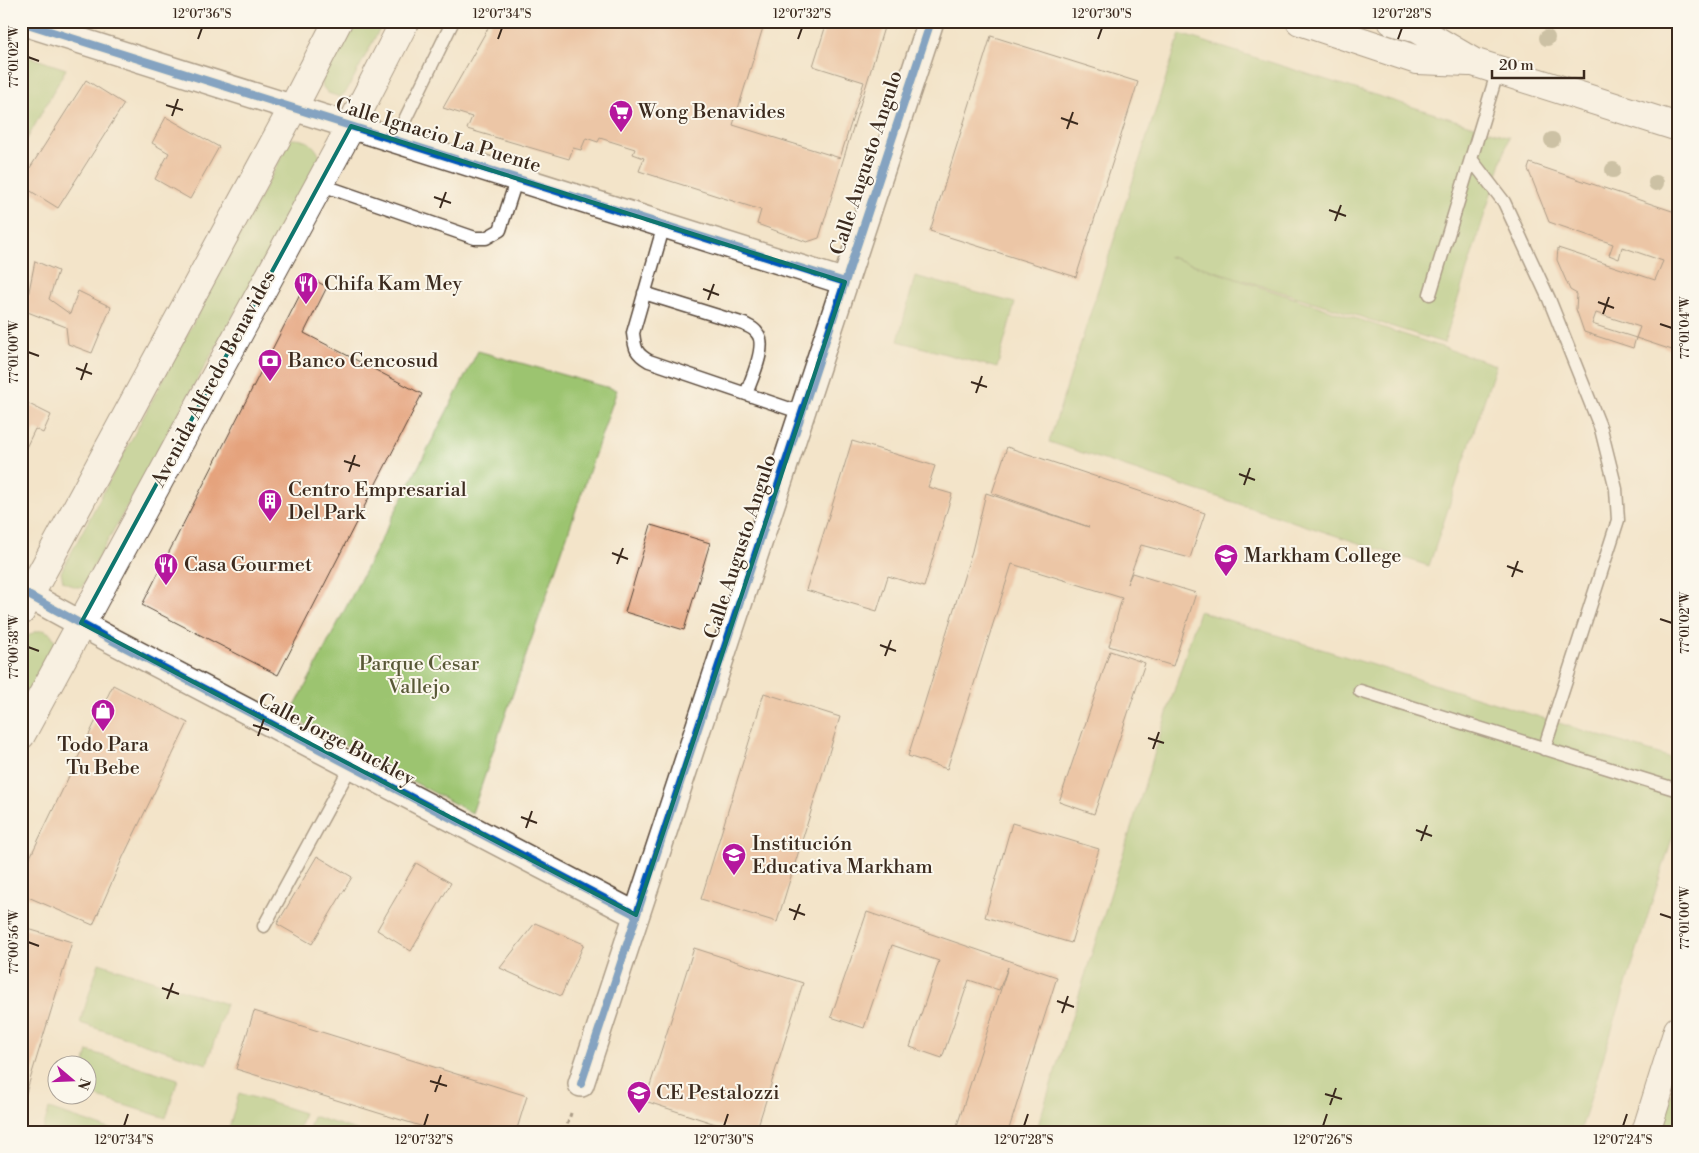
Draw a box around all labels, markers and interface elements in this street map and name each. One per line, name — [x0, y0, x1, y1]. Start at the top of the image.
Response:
text: 12°07'36"S — [173, 7, 231, 22]
text: 12°07'34"S — [473, 7, 531, 22]
text: 12°07'32"S — [773, 7, 831, 22]
text: 12°07'30"S — [1072, 7, 1132, 22]
text: 12°07'28"S — [1373, 7, 1432, 22]
text: 77°01'02"W — [7, 25, 22, 88]
scale bar — [1492, 48, 1584, 80]
text: 20 m — [1499, 56, 1534, 75]
street label: Calle Augusto Angulo — [825, 68, 909, 258]
street label: Calle Ignacio La Puente — [332, 93, 544, 179]
supermarket icon: Wong Benavides — [608, 99, 634, 133]
place label: Wong Benavides — [637, 100, 785, 125]
street label: Avenida Alfredo Benavides — [146, 266, 282, 492]
restaurant icon: Chifa Kam Mey — [293, 271, 319, 305]
place label: Chifa Kam Mey — [324, 272, 463, 297]
text: 77°01'04"W — [1678, 296, 1693, 359]
text: 77°01'00"W — [7, 319, 22, 384]
bank icon: Banco Cencosud — [257, 348, 283, 382]
place label: Banco Cencosud — [287, 349, 439, 374]
street label: Calle Augusto Angulo — [699, 452, 783, 642]
place label: Centro Empresarial Del Park — [288, 478, 467, 526]
building icon: Centro Empresarial Del Park — [257, 488, 283, 522]
school or university icon: Markham College — [1213, 543, 1239, 577]
place label: Markham College — [1244, 544, 1401, 569]
restaurant icon: Casa Gourmet — [153, 552, 179, 586]
place label: Casa Gourmet — [184, 553, 312, 578]
text: 77°01'02"W — [1678, 591, 1693, 654]
text: 77°00'58"W — [7, 614, 22, 679]
park label: Parque Cesar Vallejo — [359, 652, 480, 700]
street label: Calle Jorge Buckley — [253, 688, 419, 792]
shop icon: Todo Para Tu Bebe — [90, 698, 116, 732]
place label: Todo Para Tu Bebe — [57, 733, 150, 781]
place label: Institución Educativa Markham — [752, 832, 933, 880]
school or university icon: Institución Educativa Markham — [721, 842, 747, 876]
text: 77°01'00"W — [1678, 885, 1693, 950]
text: 77°00'56"W — [7, 909, 22, 974]
north arrow — [48, 1056, 98, 1106]
text: N — [73, 1076, 94, 1092]
school or university icon: CE Pestalozzi — [626, 1080, 652, 1114]
place label: CE Pestalozzi — [656, 1081, 780, 1106]
text: 12°07'34"S — [95, 1133, 153, 1148]
text: 12°07'32"S — [395, 1133, 453, 1148]
text: 12°07'30"S — [694, 1133, 754, 1148]
text: 12°07'28"S — [995, 1133, 1054, 1148]
text: 12°07'26"S — [1294, 1133, 1353, 1148]
text: 12°07'24"S — [1594, 1133, 1653, 1148]

